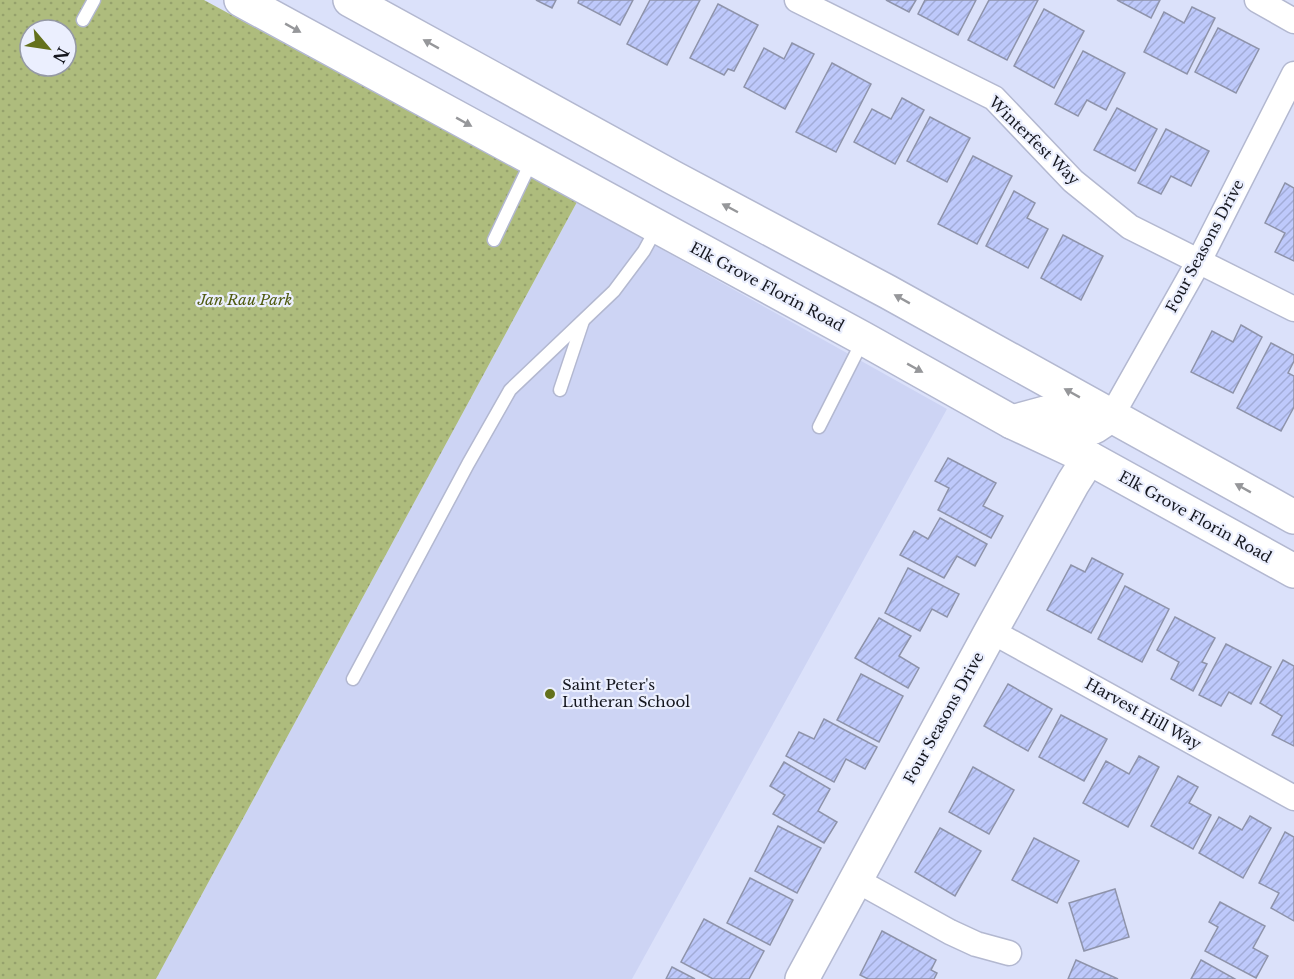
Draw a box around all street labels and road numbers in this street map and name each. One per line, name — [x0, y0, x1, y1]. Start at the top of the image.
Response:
street label: Winterfest Way — [984, 92, 1084, 189]
street label: Four Seasons Drive — [1161, 176, 1248, 316]
street label: Elk Grove Florin Road — [687, 238, 848, 335]
street label: Elk Grove Florin Road — [1115, 467, 1275, 567]
street label: Four Seasons Drive — [899, 648, 988, 787]
street label: Harvest Hill Way — [1082, 674, 1205, 754]

